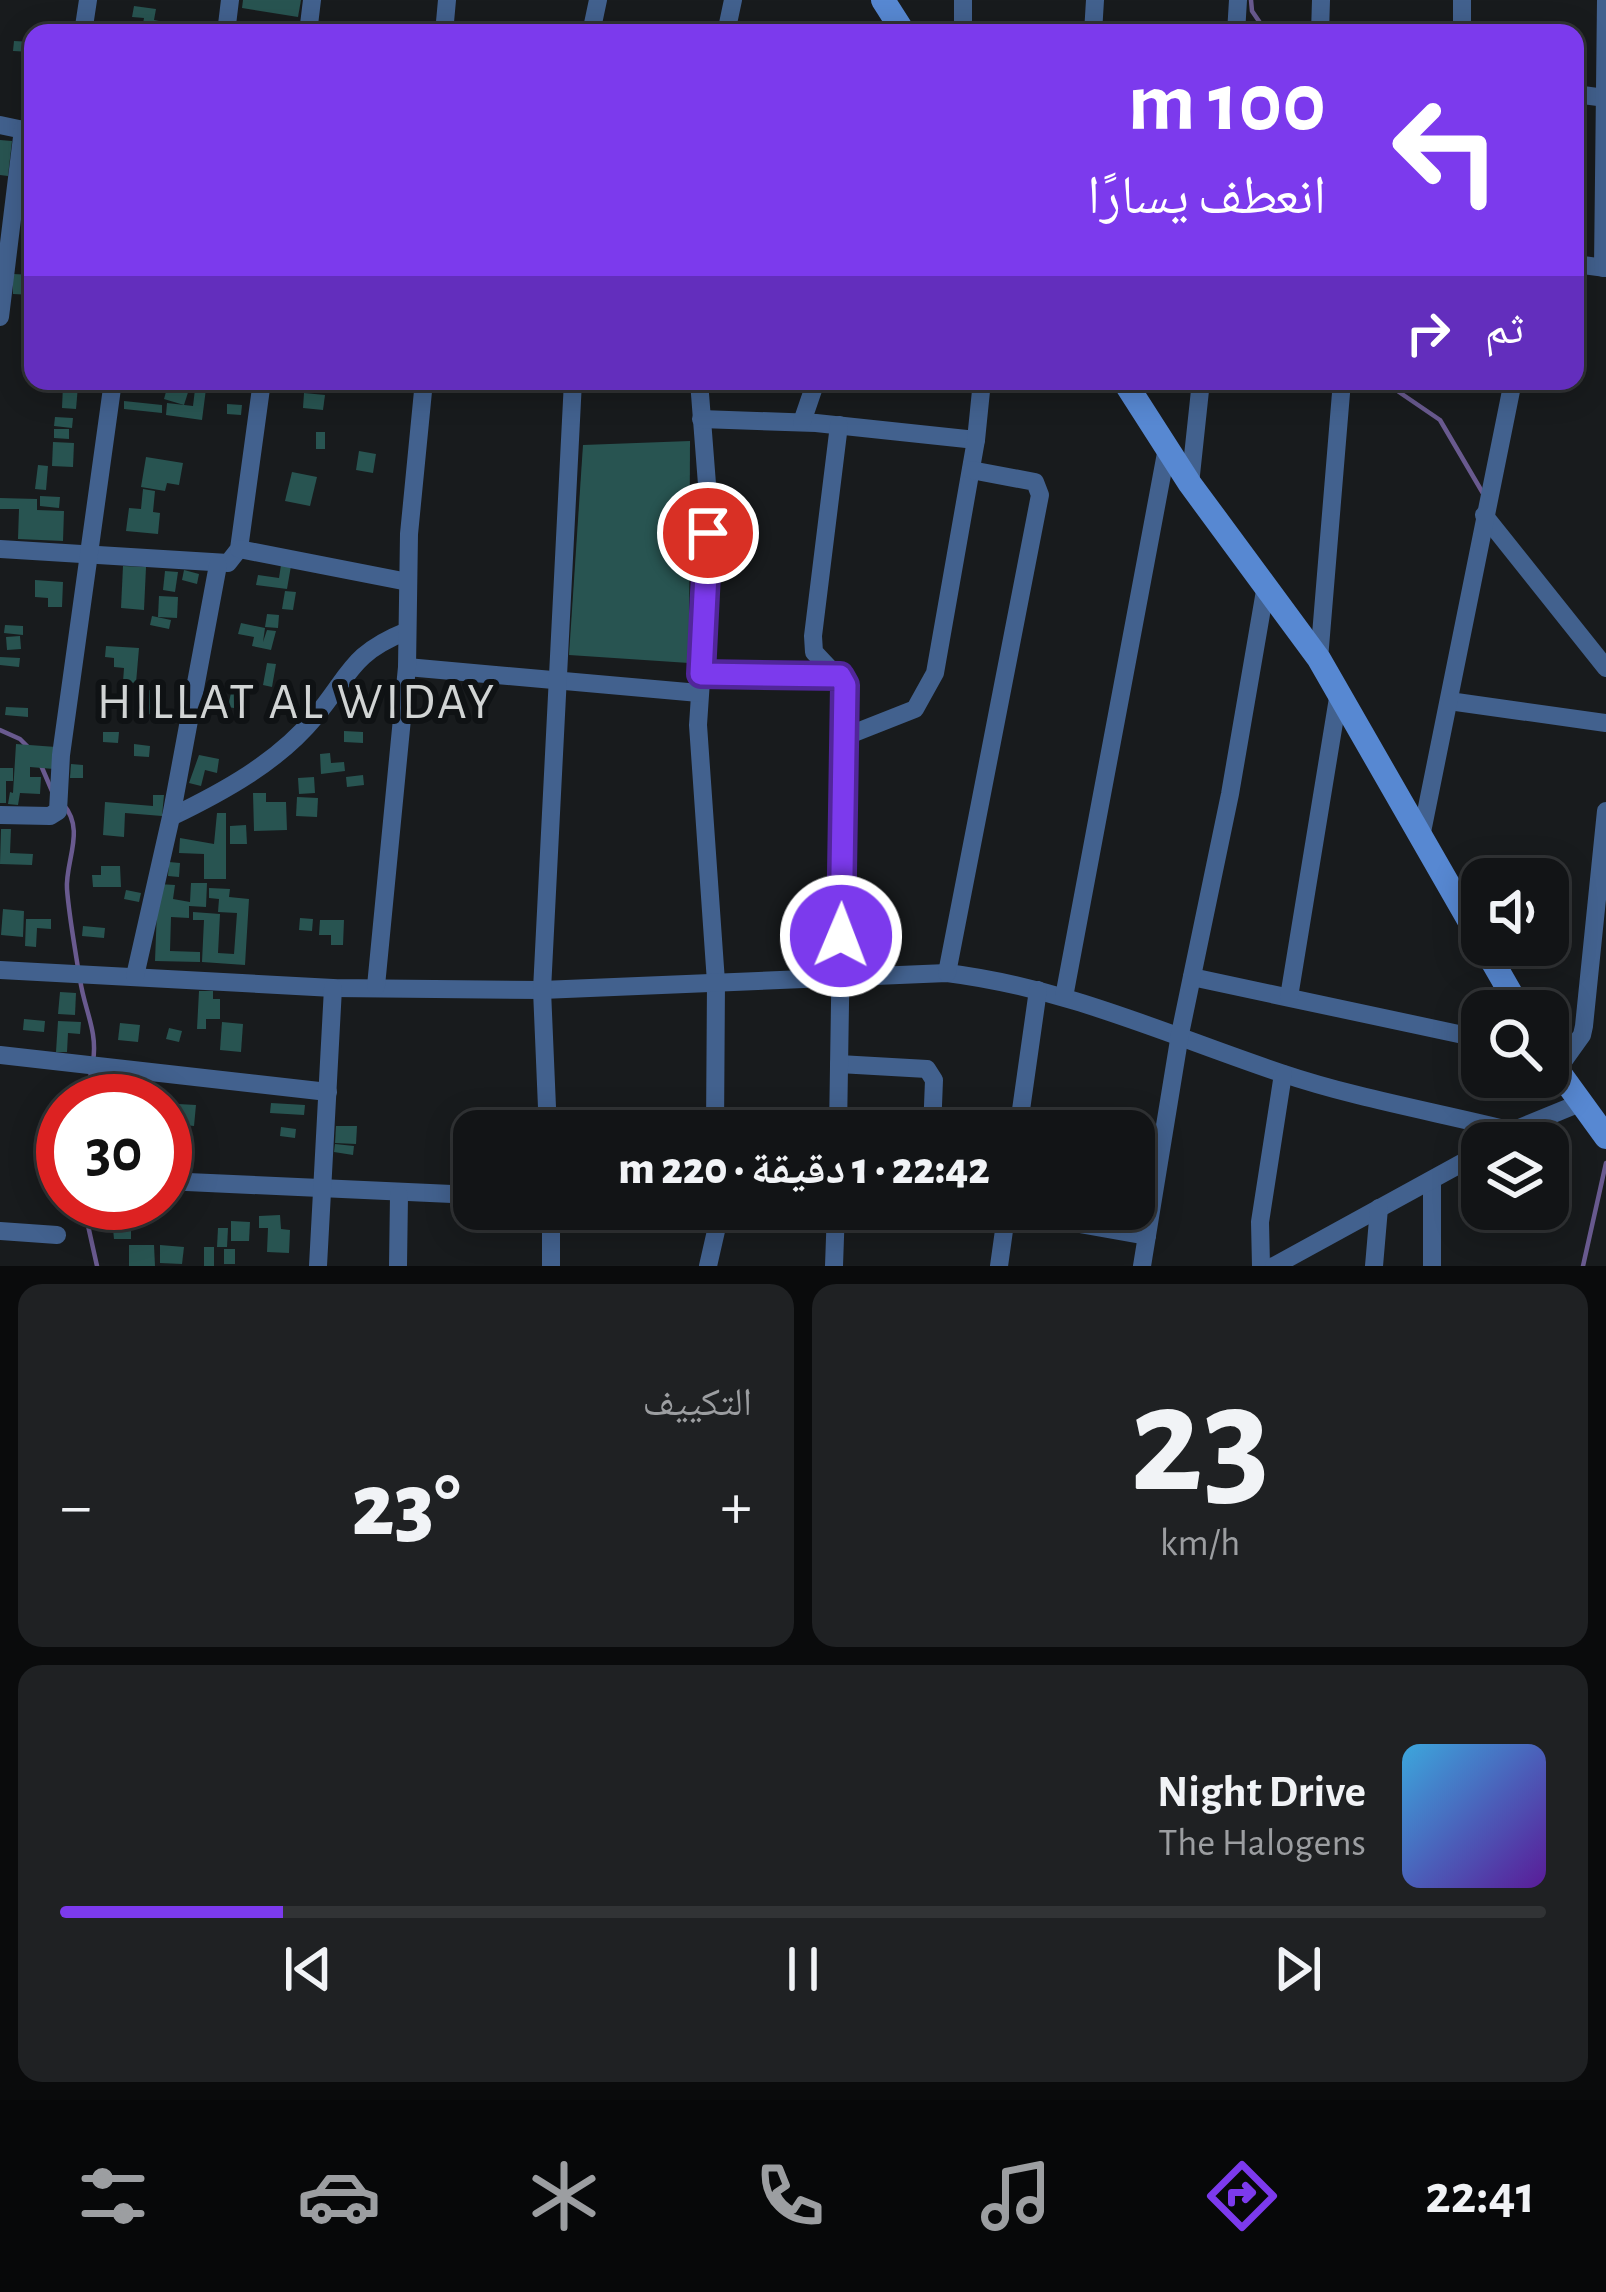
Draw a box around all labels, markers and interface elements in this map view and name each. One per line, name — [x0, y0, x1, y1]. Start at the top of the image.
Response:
text: 100 m — [1128, 62, 1326, 146]
icon: left — [1368, 72, 1524, 228]
text: انعطف يسارًا — [1087, 170, 1326, 224]
icon: right — [1395, 300, 1461, 366]
text: ثم — [1485, 307, 1524, 352]
pin — [657, 482, 759, 584]
icon: arrive — [675, 500, 741, 566]
district label: HILLAT AL WIDAY — [97, 677, 497, 728]
map controls — [1461, 858, 1569, 1230]
button: sound — [1461, 858, 1569, 966]
position arrow — [778, 873, 904, 999]
button: search — [1461, 990, 1569, 1098]
speed limit sign: 30 — [36, 1074, 192, 1230]
button: layers — [1461, 1122, 1569, 1230]
text: 22:42 · 1 دقيقة · 220 m — [618, 1147, 990, 1192]
text: 23 — [1130, 1364, 1270, 1520]
text: التكييف — [643, 1384, 752, 1423]
text: 23° — [352, 1462, 461, 1552]
text: − — [60, 1474, 92, 1540]
text: + — [720, 1474, 752, 1540]
text: km/h — [1160, 1524, 1240, 1563]
text: Night Drive — [1157, 1770, 1366, 1815]
text: The Halogens — [1158, 1824, 1366, 1863]
icon: previous — [275, 1936, 341, 2002]
icon: pause — [770, 1936, 836, 2002]
icon: next — [1265, 1936, 1331, 2002]
icon: filters — [71, 2154, 155, 2238]
icon: car — [297, 2154, 381, 2238]
icon: climate — [522, 2154, 606, 2238]
icon: phone — [748, 2154, 832, 2238]
icon: music — [974, 2154, 1058, 2238]
icon: directions — [1200, 2154, 1284, 2238]
text: 22:41 — [1425, 2169, 1535, 2223]

